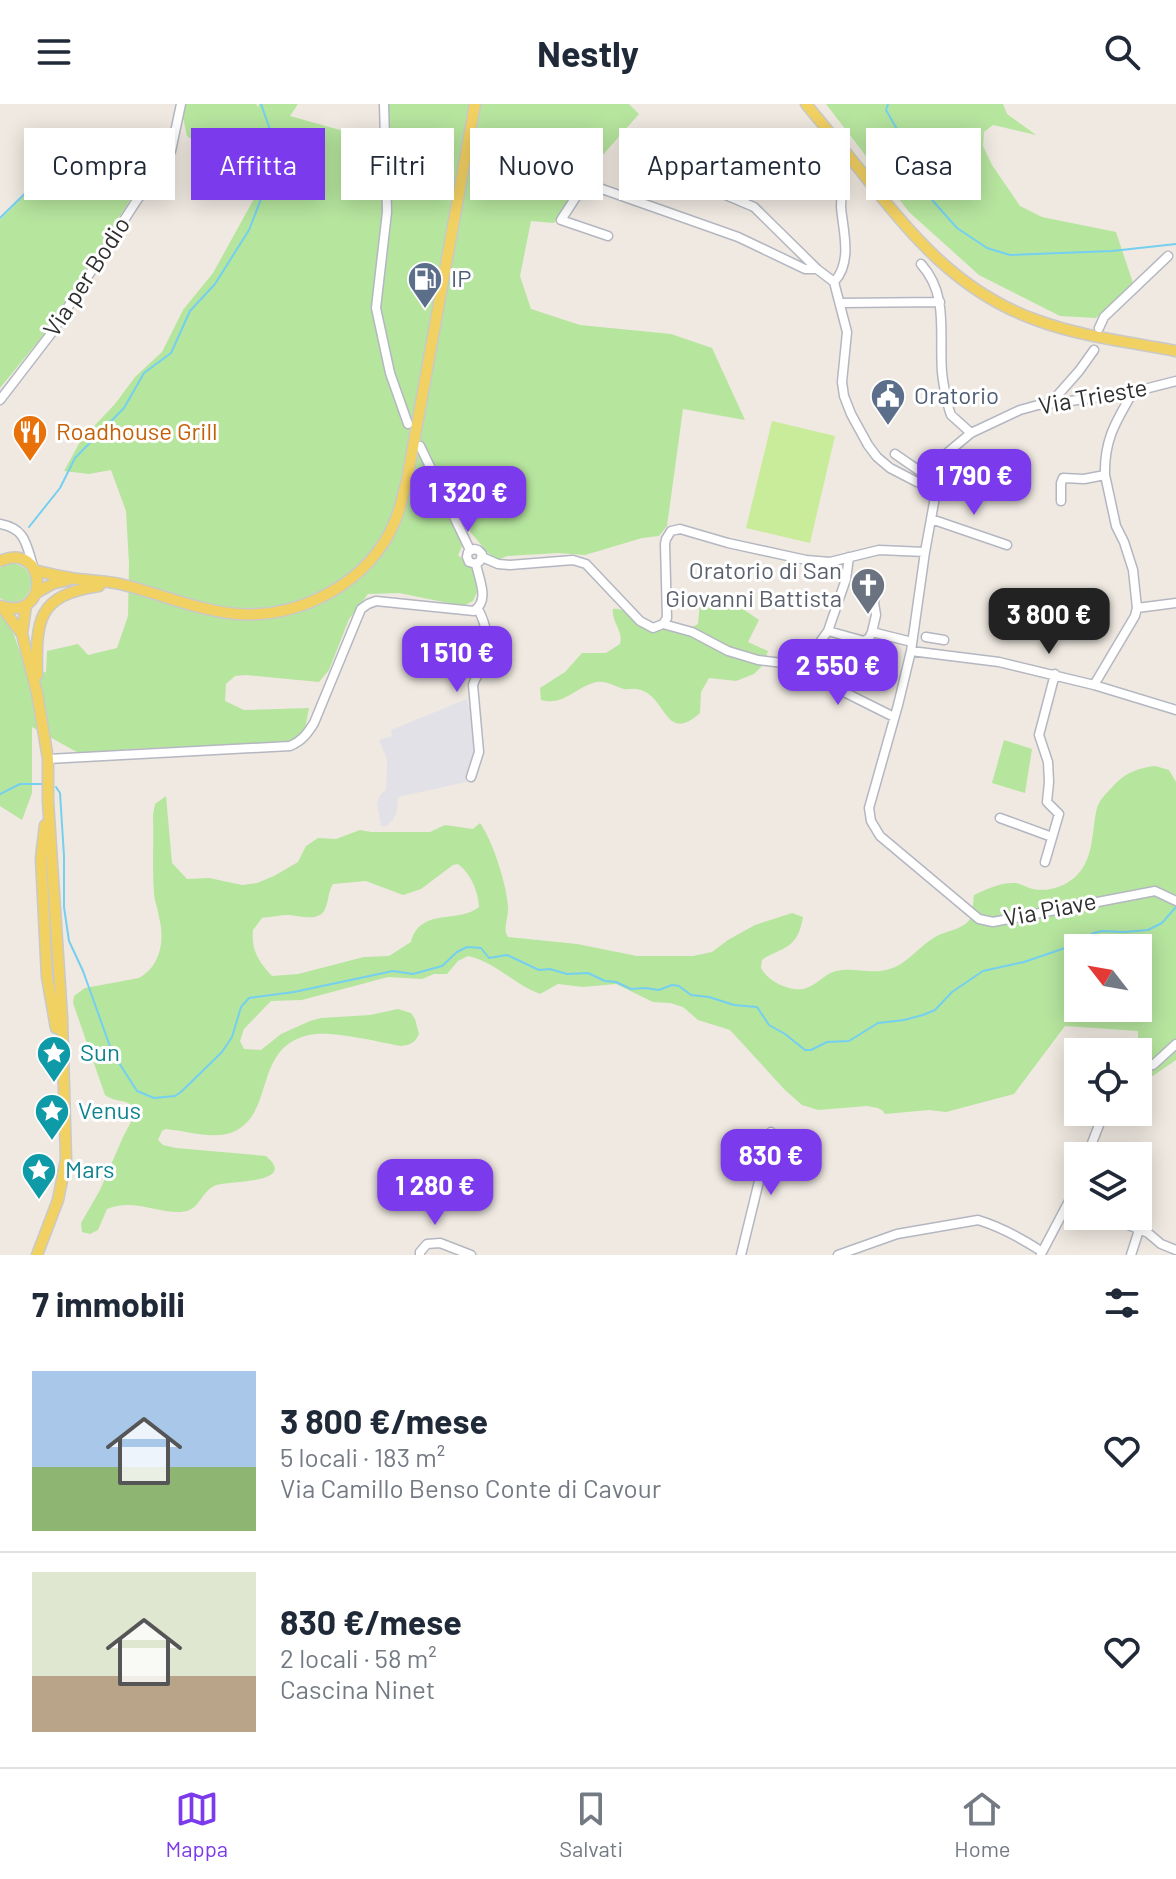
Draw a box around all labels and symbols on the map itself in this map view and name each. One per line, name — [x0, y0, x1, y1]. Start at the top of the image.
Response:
street label: Via per Bodio — [36, 211, 135, 342]
fuel station icon: IP — [406, 260, 444, 310]
place label: IP — [451, 263, 471, 292]
street label: Via Trieste — [1036, 372, 1149, 419]
public building icon: Oratorio — [869, 377, 907, 427]
place label: Oratorio — [914, 380, 999, 409]
restaurant icon: Roadhouse Grill — [11, 413, 49, 463]
place label: Roadhouse Grill — [56, 416, 218, 445]
pin: 1 790 € — [900, 449, 1048, 517]
pin: 1 320 € — [394, 466, 542, 534]
place label: Oratorio di San Giovanni Battista — [665, 555, 842, 612]
church icon: Oratorio di San Giovanni Battista — [849, 566, 887, 616]
pin: 3 800 € — [975, 588, 1123, 656]
pin: 1 510 € — [383, 626, 531, 694]
pin: 2 550 € — [764, 639, 912, 707]
street label: Via Piave — [1001, 885, 1098, 932]
north arrow — [1064, 934, 1152, 1022]
place icon: Sun — [35, 1034, 73, 1084]
place label: Sun — [80, 1037, 120, 1066]
place icon: Venus — [33, 1092, 71, 1142]
place label: Venus — [78, 1095, 141, 1124]
pin: 830 € — [715, 1129, 827, 1197]
place icon: Mars — [20, 1151, 58, 1201]
place label: Mars — [65, 1154, 115, 1183]
pin: 1 280 € — [361, 1159, 509, 1227]

